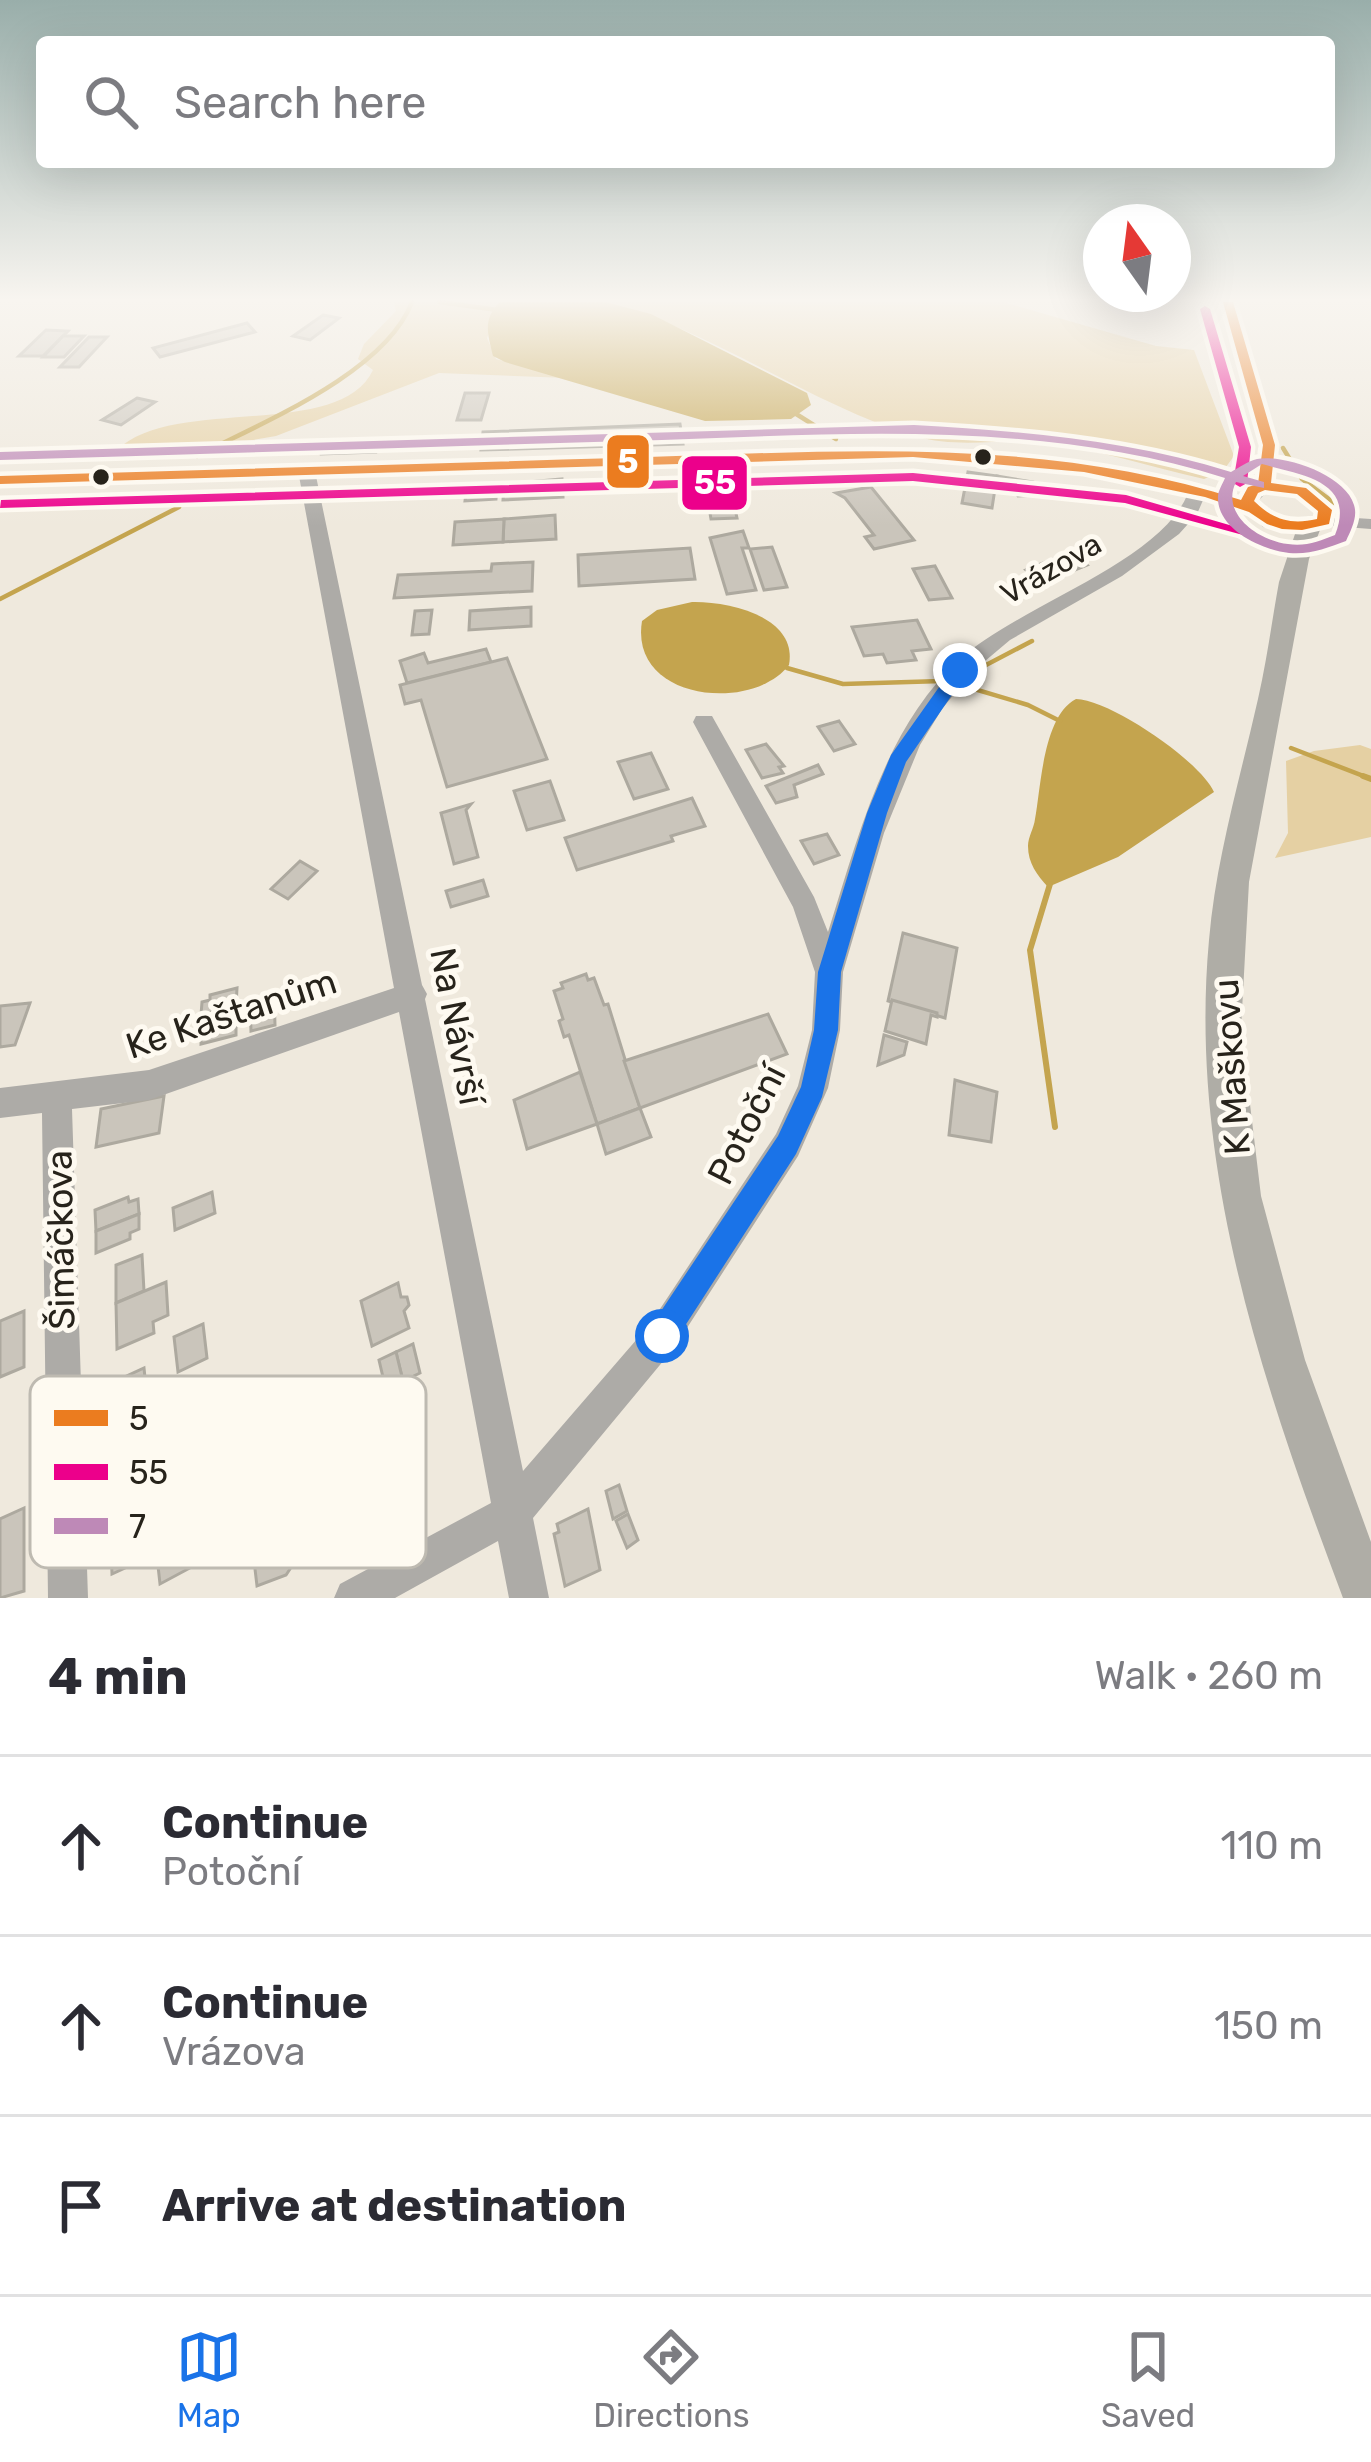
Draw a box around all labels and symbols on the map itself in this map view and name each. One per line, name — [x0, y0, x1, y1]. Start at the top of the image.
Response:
north arrow — [1083, 204, 1191, 312]
line badge: 5 — [605, 433, 651, 490]
text: 5 — [617, 442, 639, 481]
unlabelled marker — [972, 446, 994, 468]
line badge: 55 — [680, 454, 749, 512]
text: 55 — [694, 463, 736, 502]
unlabelled marker — [90, 466, 112, 488]
street label: Vrázova — [994, 526, 1108, 612]
route end — [933, 643, 987, 697]
street label: Na Návrší — [421, 944, 494, 1110]
street label: Ke Kaštanům — [121, 959, 342, 1068]
street label: K Maškovu — [1204, 978, 1259, 1156]
street label: Potoční — [698, 1055, 796, 1191]
street label: Šimáčkova — [37, 1150, 84, 1330]
route start — [635, 1309, 689, 1363]
legend — [30, 1376, 426, 1568]
text: 5 — [129, 1399, 149, 1438]
text: 55 — [129, 1453, 168, 1492]
text: 7 — [129, 1507, 146, 1546]

